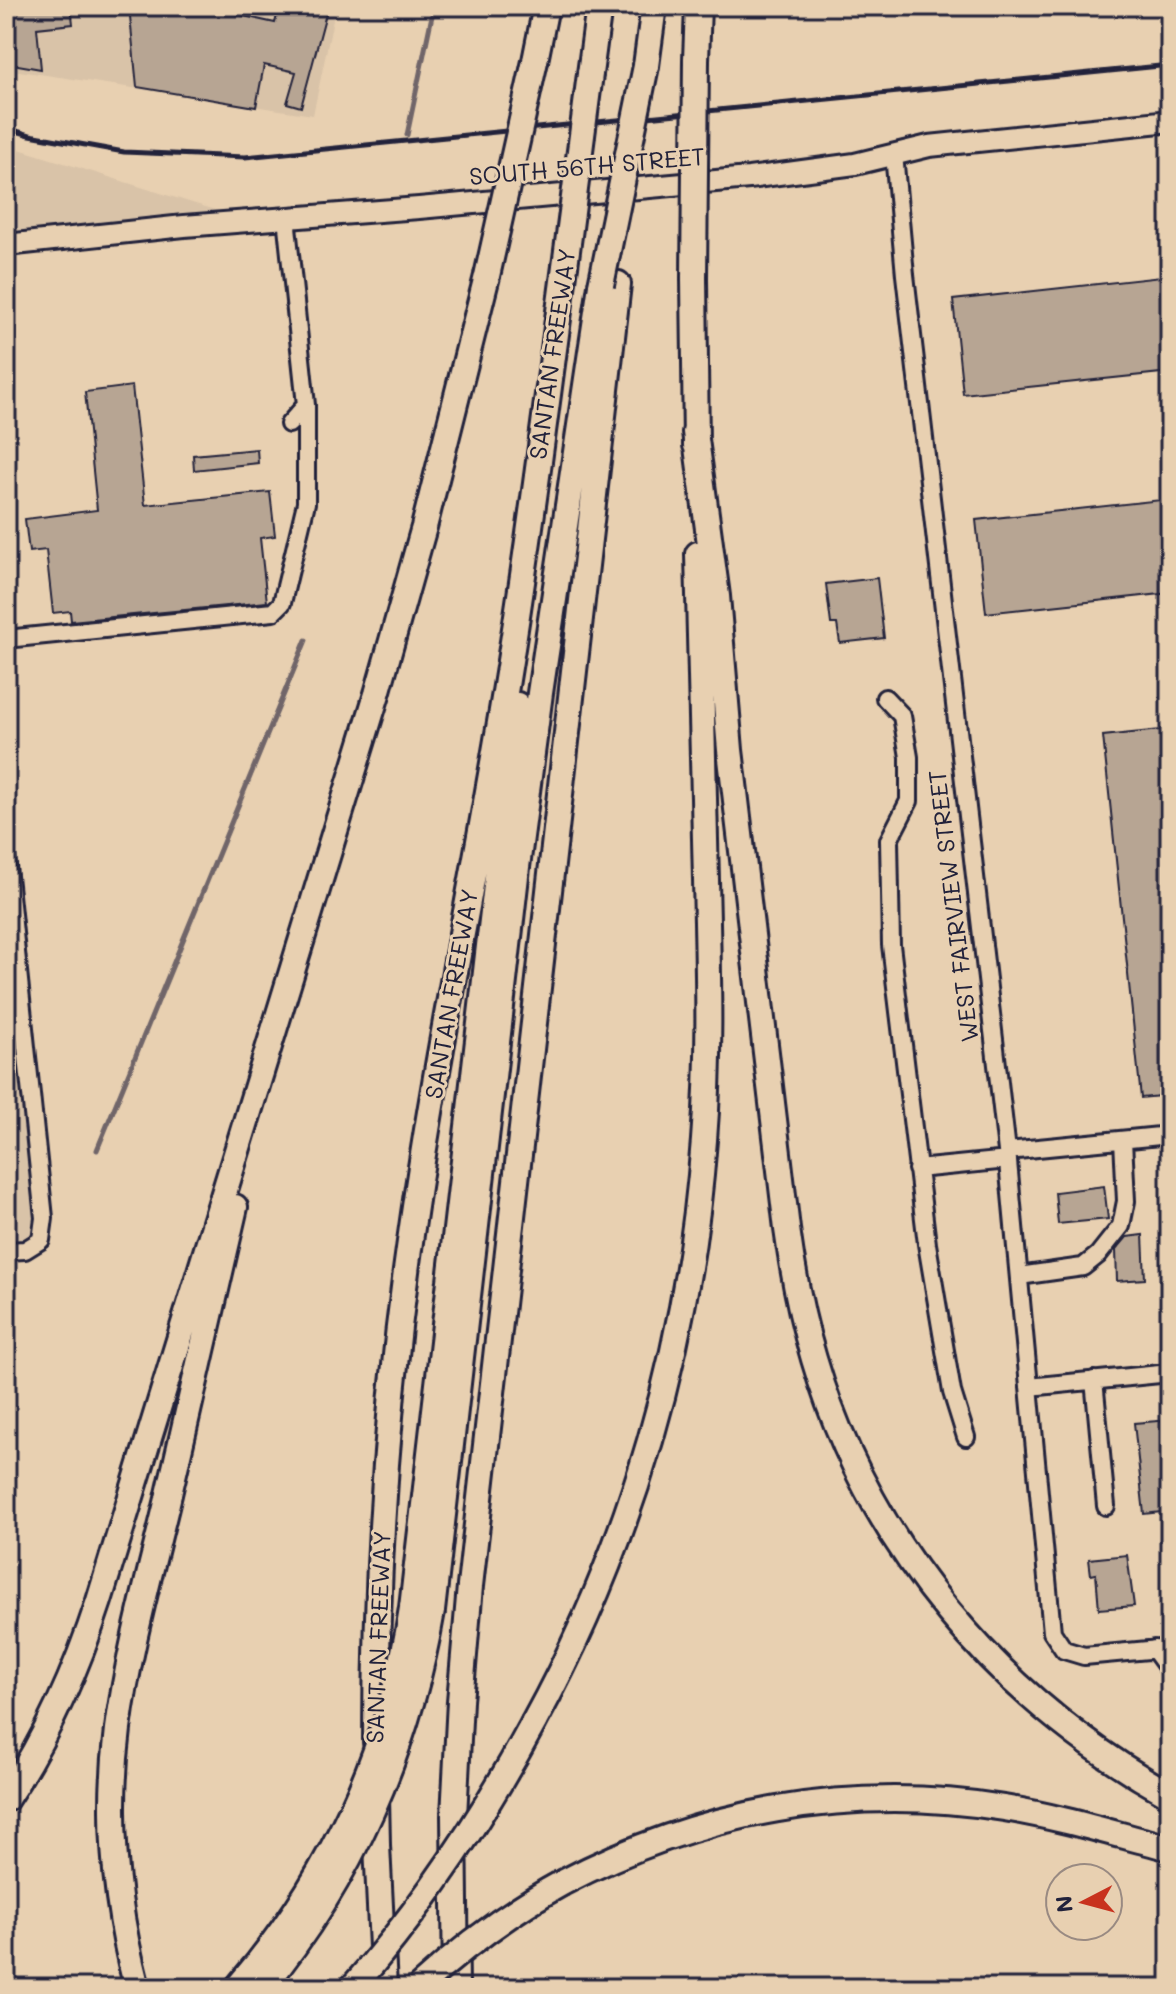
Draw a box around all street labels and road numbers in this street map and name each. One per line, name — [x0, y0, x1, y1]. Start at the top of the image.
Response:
street label: SOUTH 56TH STREET — [468, 140, 706, 191]
street label: SANTAN FREEWAY — [521, 246, 582, 461]
street label: WEST FAIRVIEW STREET — [920, 768, 985, 1044]
street label: SANTAN FREEWAY — [417, 886, 484, 1101]
street label: SANTAN FREEWAY — [358, 1530, 397, 1744]

